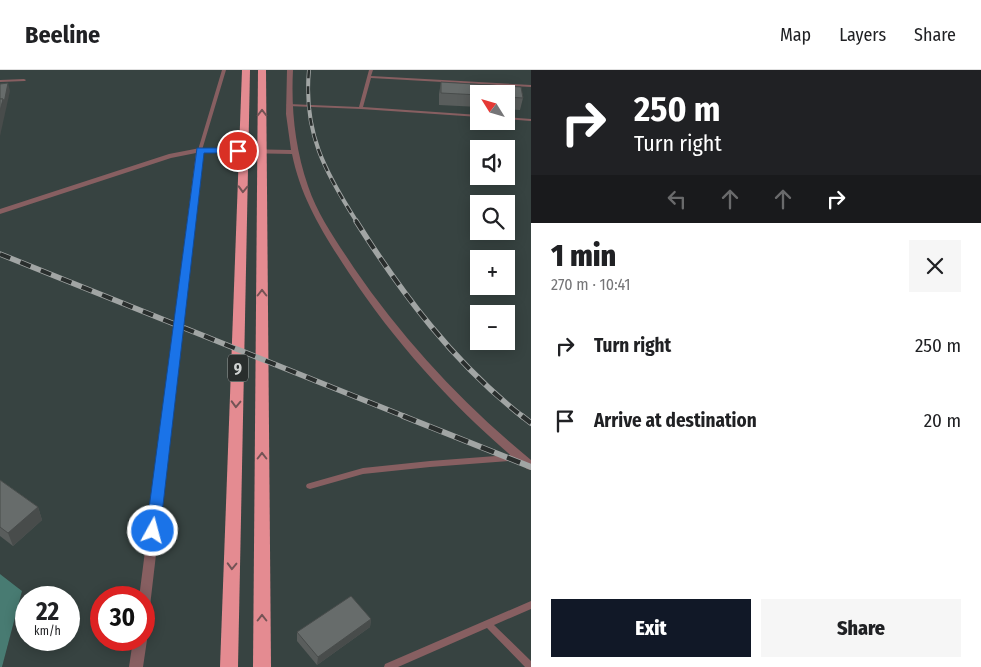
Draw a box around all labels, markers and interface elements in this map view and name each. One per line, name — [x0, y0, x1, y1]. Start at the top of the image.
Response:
text: Beeline — [25, 21, 100, 49]
text: Map — [780, 24, 811, 46]
text: Layers — [839, 24, 886, 46]
text: Share — [914, 24, 956, 46]
north arrow — [470, 85, 515, 130]
map controls — [470, 85, 515, 350]
text: 250 m — [634, 88, 721, 130]
icon: right — [551, 90, 616, 155]
one-way arrow — [257, 109, 267, 117]
pin — [217, 130, 259, 172]
text: Turn right — [634, 130, 722, 157]
icon: arrive — [224, 137, 252, 165]
button: sound — [470, 140, 515, 185]
one-way arrow — [238, 185, 248, 193]
icon: left — [663, 185, 691, 213]
icon: ahead — [716, 185, 744, 213]
icon: ahead — [769, 185, 797, 213]
icon: right — [822, 185, 850, 213]
button: search — [470, 195, 515, 240]
text: 1 min — [551, 238, 616, 274]
button: close — [909, 240, 961, 292]
button: + — [470, 250, 515, 295]
text: 270 m · 10:41 — [551, 275, 631, 294]
one-way arrow — [257, 289, 267, 297]
button: − — [470, 305, 515, 350]
icon: right — [551, 332, 579, 360]
text: Turn right — [594, 334, 671, 357]
text: 250 m — [915, 334, 961, 357]
road number: 9 — [228, 354, 248, 382]
one-way arrow — [231, 400, 242, 408]
icon: arrive — [551, 407, 579, 435]
text: Arrive at destination — [594, 409, 757, 432]
text: 20 m — [924, 409, 961, 432]
one-way arrow — [257, 452, 267, 460]
position arrow — [126, 504, 178, 556]
one-way arrow — [226, 562, 237, 570]
speed limit sign: 30 — [90, 586, 155, 651]
text: 22 — [36, 597, 59, 627]
button: Exit — [551, 599, 751, 657]
button: Share — [761, 599, 961, 657]
one-way arrow — [257, 614, 267, 622]
text: km/h — [34, 624, 61, 638]

